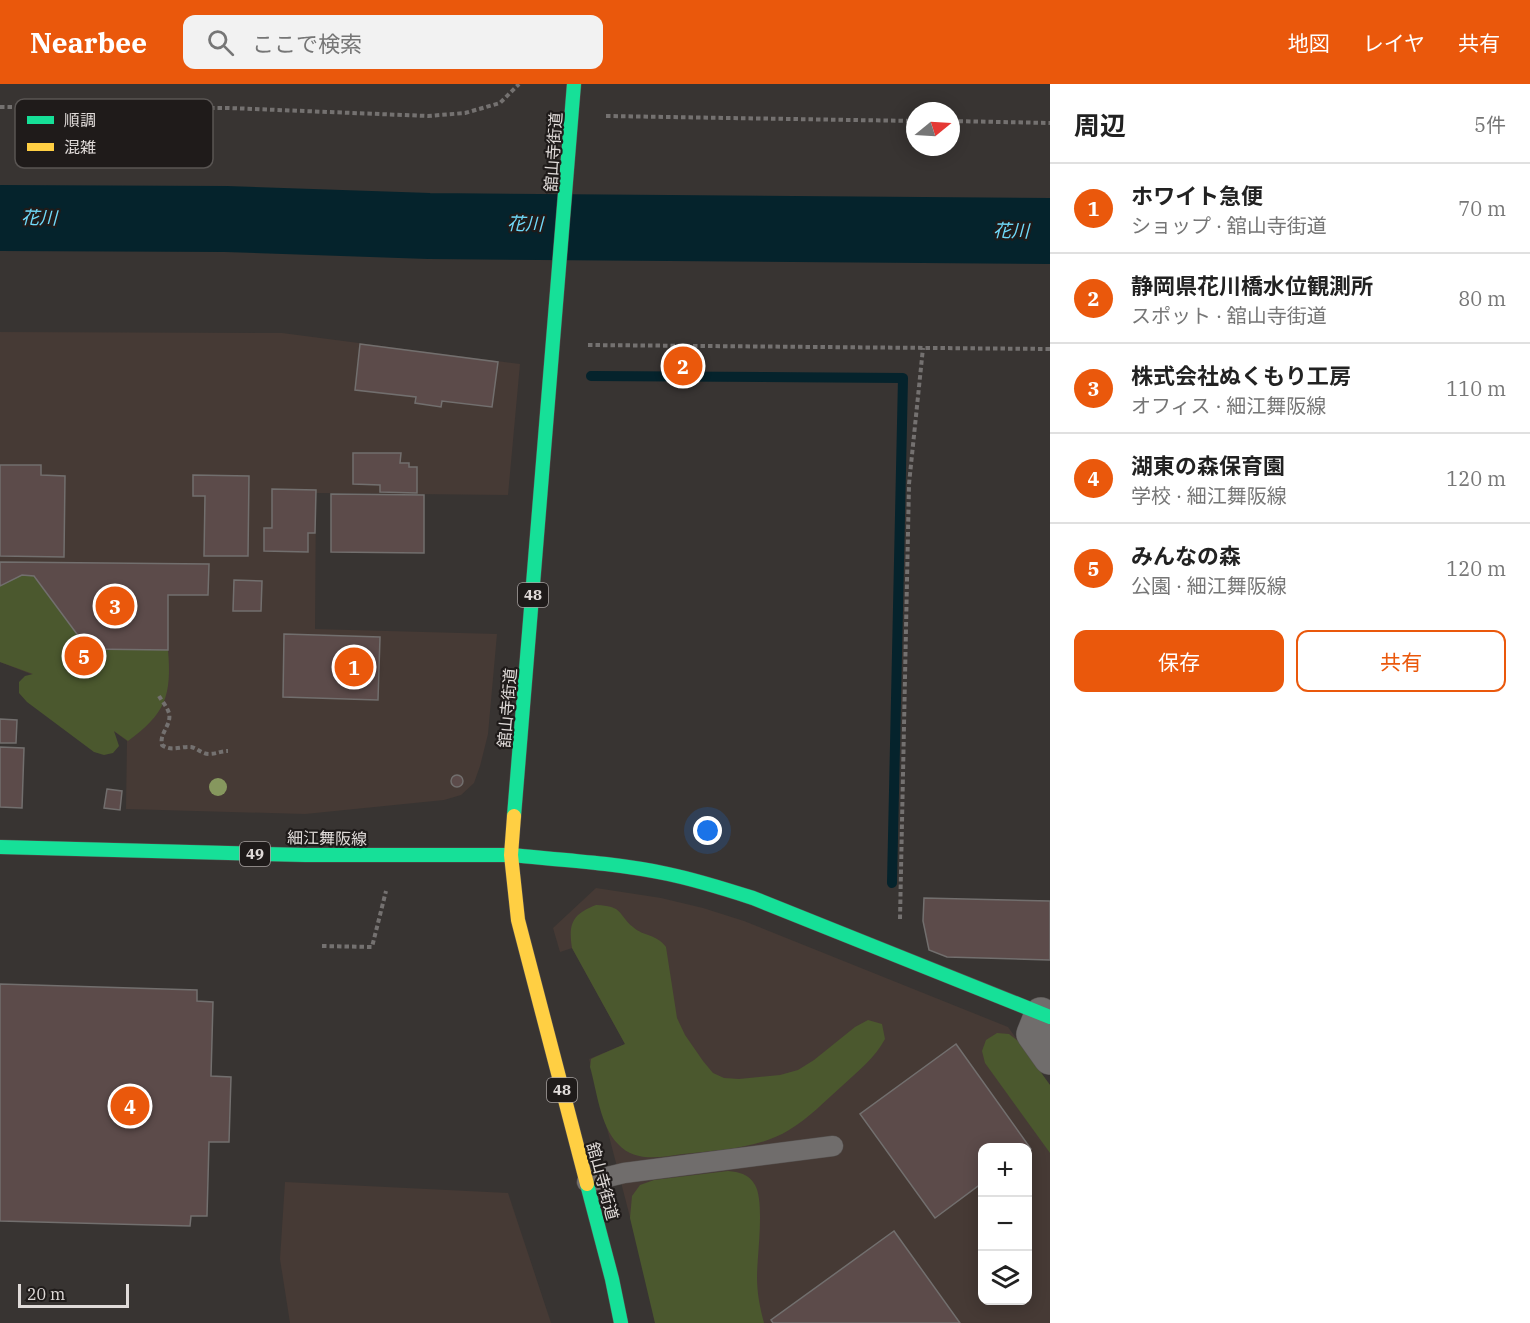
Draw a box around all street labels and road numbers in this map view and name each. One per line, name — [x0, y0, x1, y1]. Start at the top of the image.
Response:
street label: 舘山寺街道 — [540, 111, 566, 193]
road number: 48 — [518, 583, 548, 607]
street label: 舘山寺街道 — [494, 667, 520, 749]
street label: 細江舞阪線 — [287, 827, 367, 849]
road number: 49 — [240, 842, 270, 866]
road number: 48 — [547, 1078, 577, 1102]
street label: 舘山寺街道 — [583, 1140, 623, 1222]

